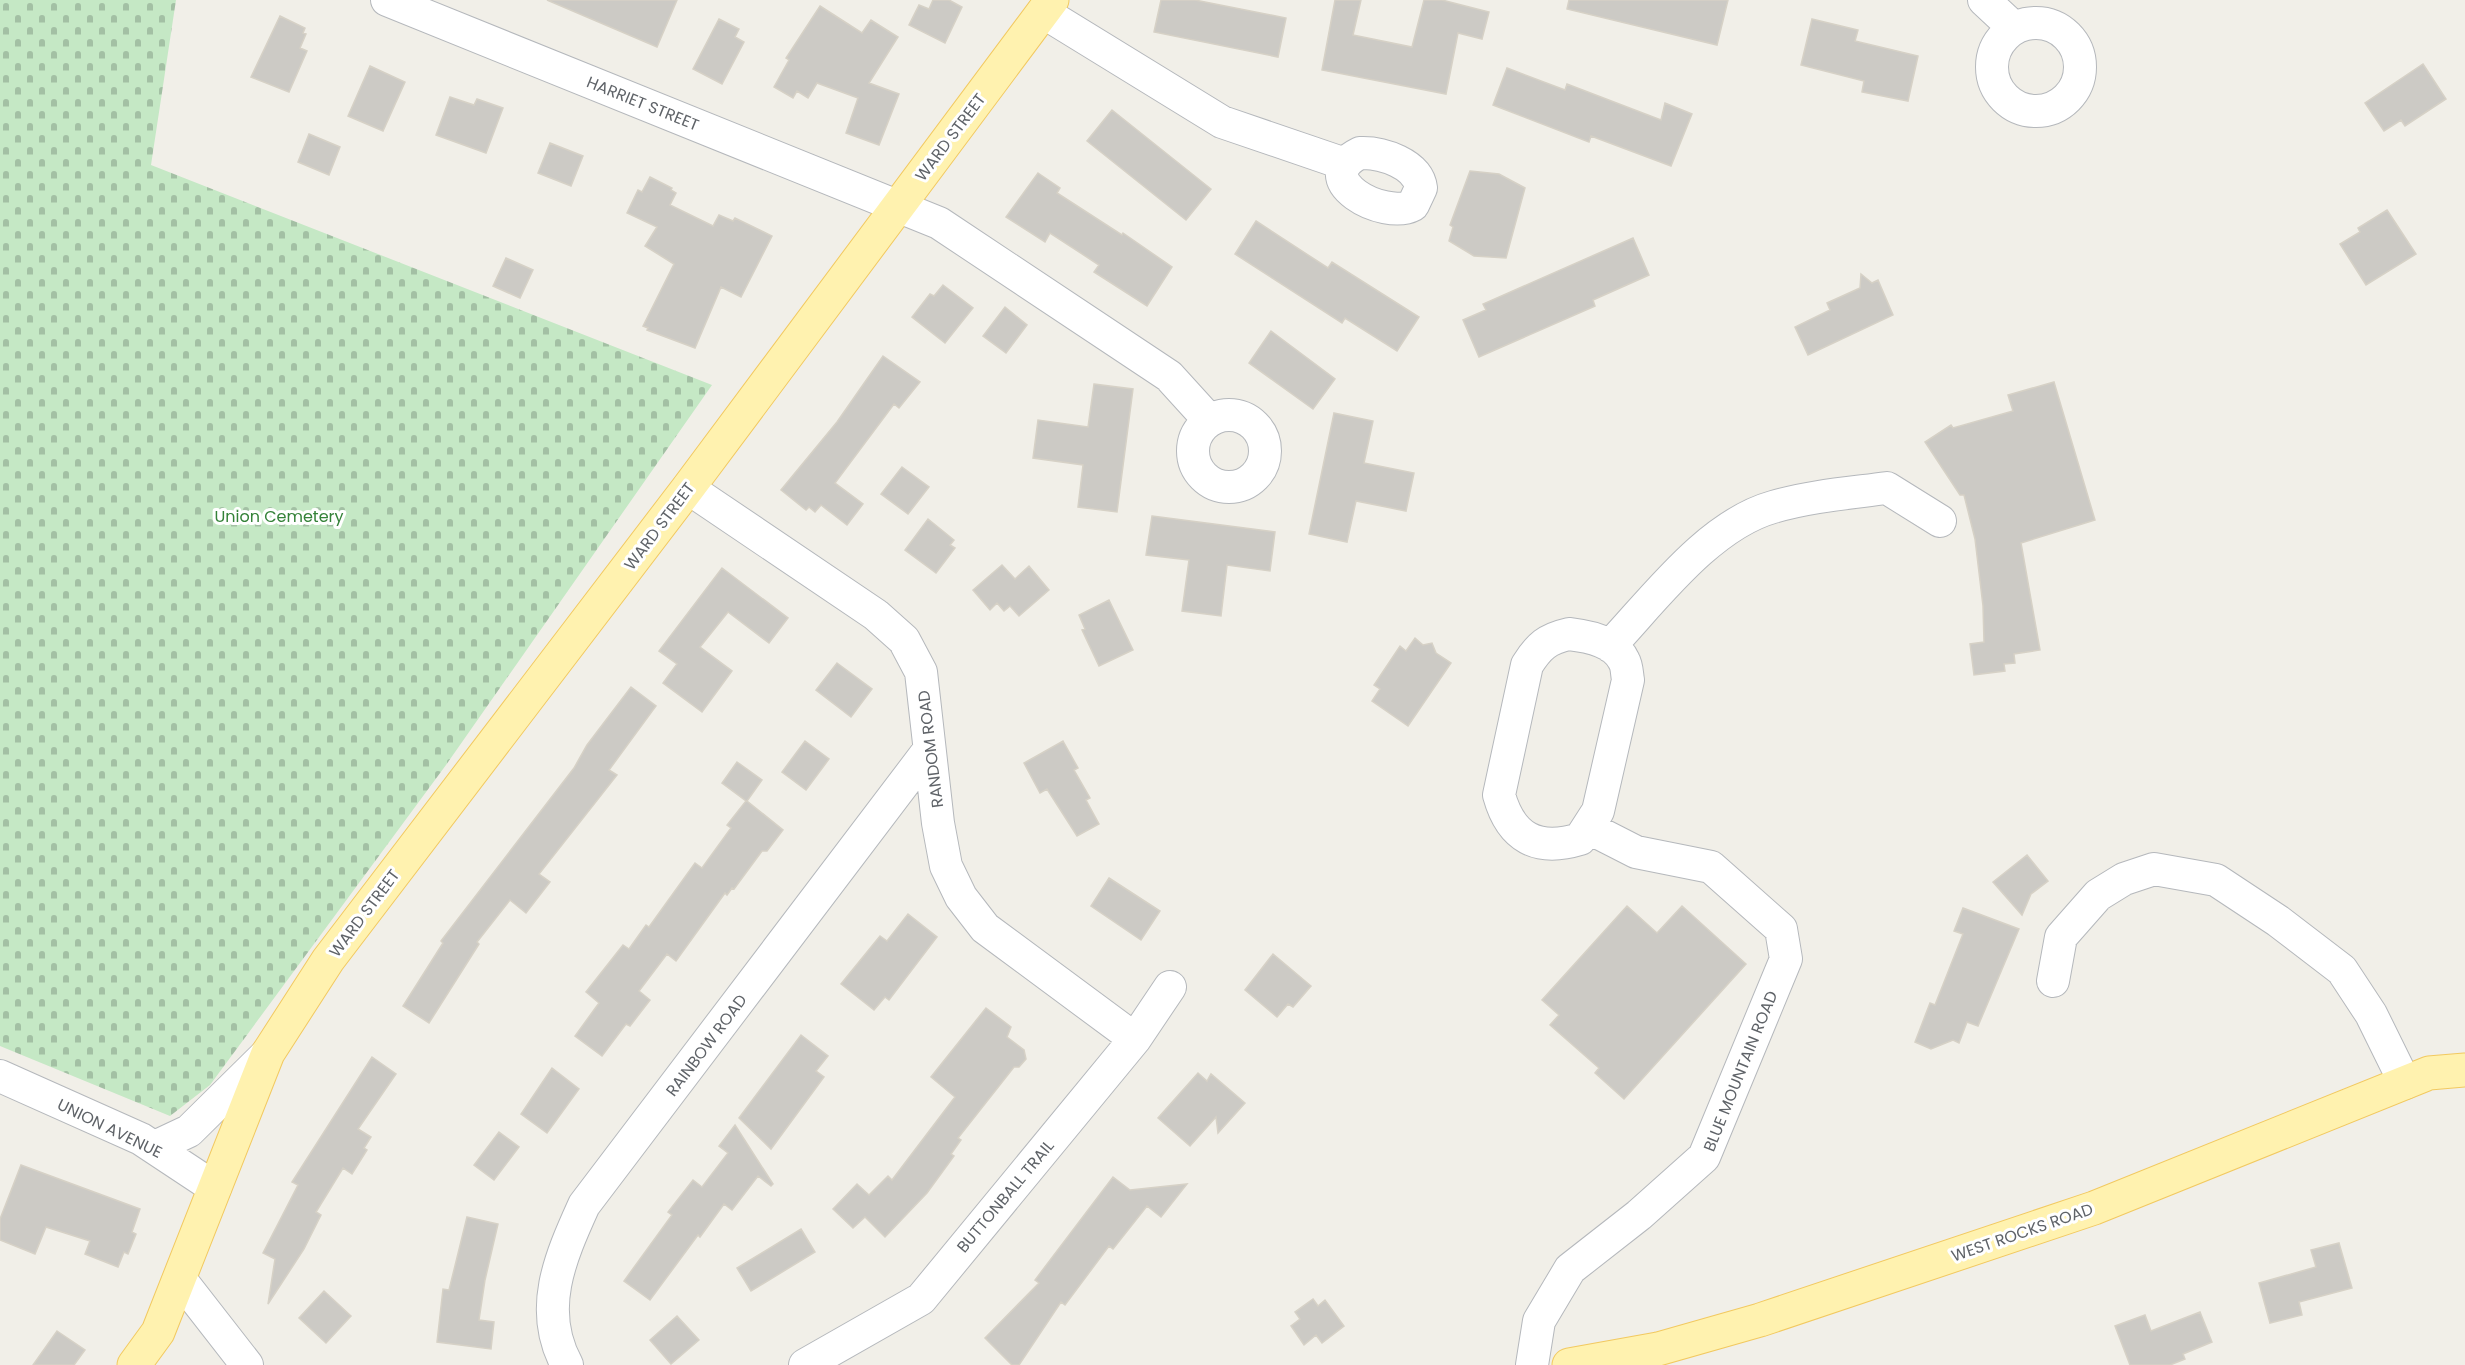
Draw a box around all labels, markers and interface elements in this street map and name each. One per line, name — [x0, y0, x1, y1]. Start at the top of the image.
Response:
street label: HARRIET STREET — [583, 70, 703, 137]
street label: WARD STREET — [910, 88, 991, 186]
street label: WARD STREET — [619, 477, 700, 575]
park label: Union Cemetery — [214, 505, 344, 528]
street label: RANDOM ROAD — [912, 689, 949, 809]
street label: WARD STREET — [324, 864, 405, 962]
street label: BLUE MOUNTAIN ROAD — [1698, 987, 1783, 1155]
street label: RAINBOW ROAD — [660, 990, 752, 1101]
street label: UNION AVENUE — [53, 1093, 166, 1164]
street label: BUTTONBALL TRAIL — [951, 1135, 1059, 1258]
street label: WEST ROCKS ROAD — [1948, 1197, 2096, 1268]

